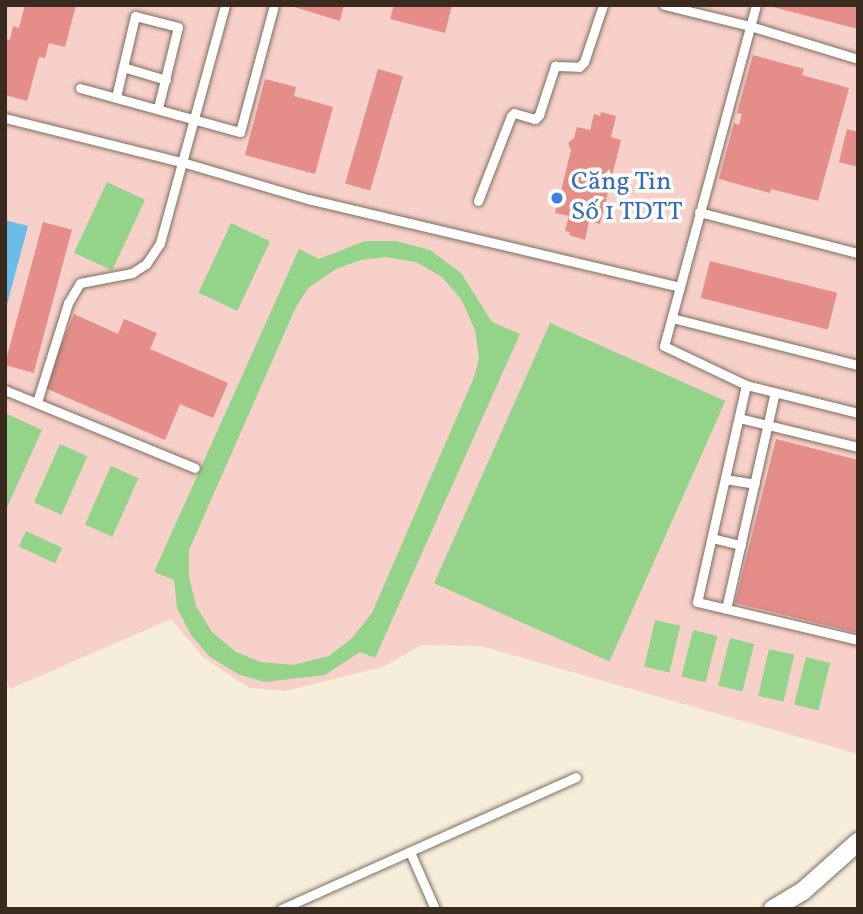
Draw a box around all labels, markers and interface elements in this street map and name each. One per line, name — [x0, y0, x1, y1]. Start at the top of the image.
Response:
place label: Căng Tin Số 1 TDTT — [571, 167, 683, 228]
marker: Căng Tin Số 1 TDTT — [549, 190, 565, 206]

